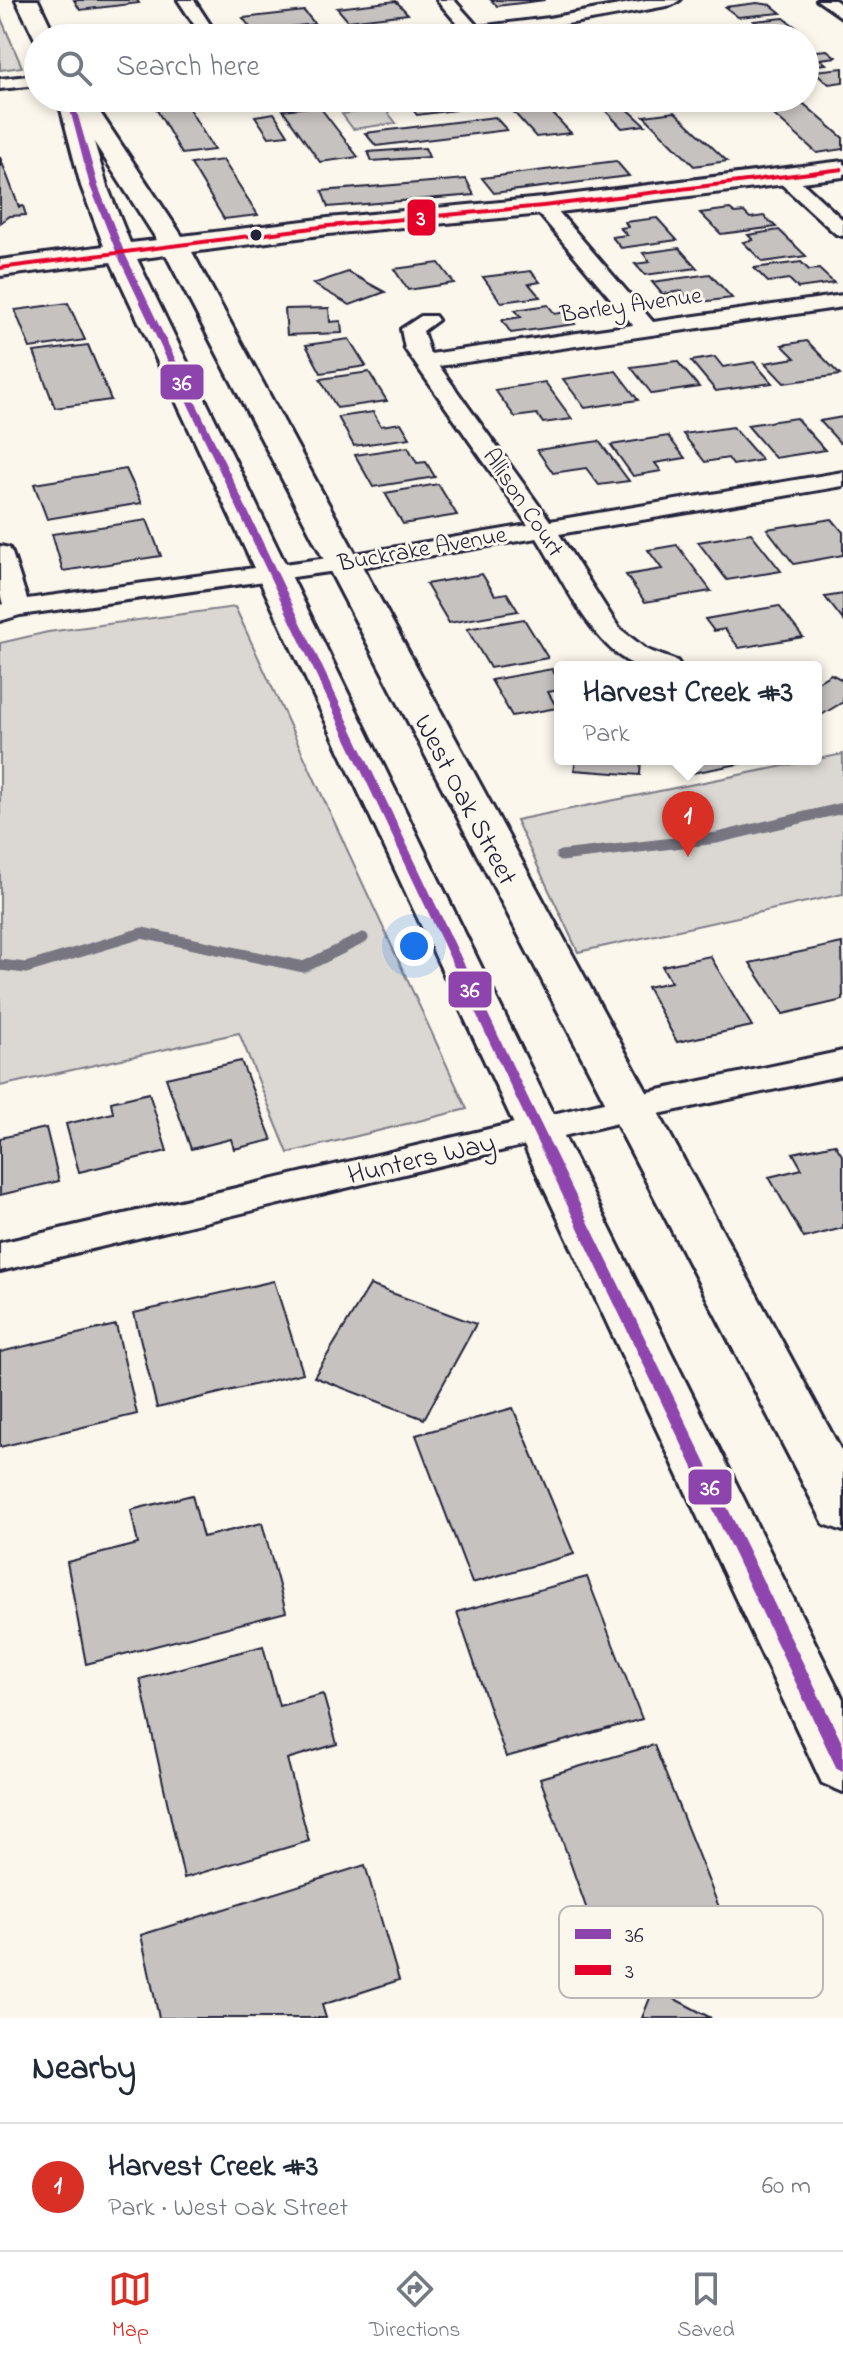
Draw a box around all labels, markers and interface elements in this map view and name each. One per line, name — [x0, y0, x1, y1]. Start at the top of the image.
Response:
search box — [24, 24, 819, 112]
icon: search — [52, 46, 96, 90]
text: Search here — [116, 46, 260, 90]
line badge: 3 — [406, 198, 437, 237]
text: 3 — [415, 204, 426, 236]
unlabelled marker — [248, 227, 264, 243]
street label: Barley Avenue — [557, 279, 705, 335]
line badge: 36 — [159, 363, 205, 401]
text: 36 — [172, 369, 192, 401]
street label: Allison Court — [473, 442, 571, 565]
street label: Buckrake Avenue — [335, 518, 510, 583]
popup — [554, 661, 822, 765]
text: Harvest Creek #3 — [583, 672, 793, 716]
street label: West Oak Street — [402, 708, 526, 893]
text: Park — [583, 716, 630, 754]
pin: 1 — [662, 791, 714, 857]
your location — [394, 926, 434, 966]
line badge: 36 — [447, 970, 493, 1009]
text: 36 — [460, 976, 480, 1008]
street label: Hunters Way — [344, 1124, 500, 1197]
line badge: 36 — [687, 1468, 733, 1506]
text: 36 — [700, 1474, 720, 1506]
legend — [559, 1906, 823, 1998]
text: 36 — [625, 1921, 644, 1953]
text: 3 — [625, 1957, 634, 1989]
text: Nearby — [32, 2045, 136, 2095]
text: Harvest Creek #3 — [108, 2146, 318, 2190]
text: 1 — [54, 2168, 62, 2206]
text: 60 m — [762, 2168, 811, 2206]
text: Park · West Oak Street — [108, 2190, 348, 2228]
tab: Map — [108, 2267, 152, 2347]
tab: Directions — [369, 2267, 460, 2347]
tab: Saved — [677, 2267, 735, 2347]

